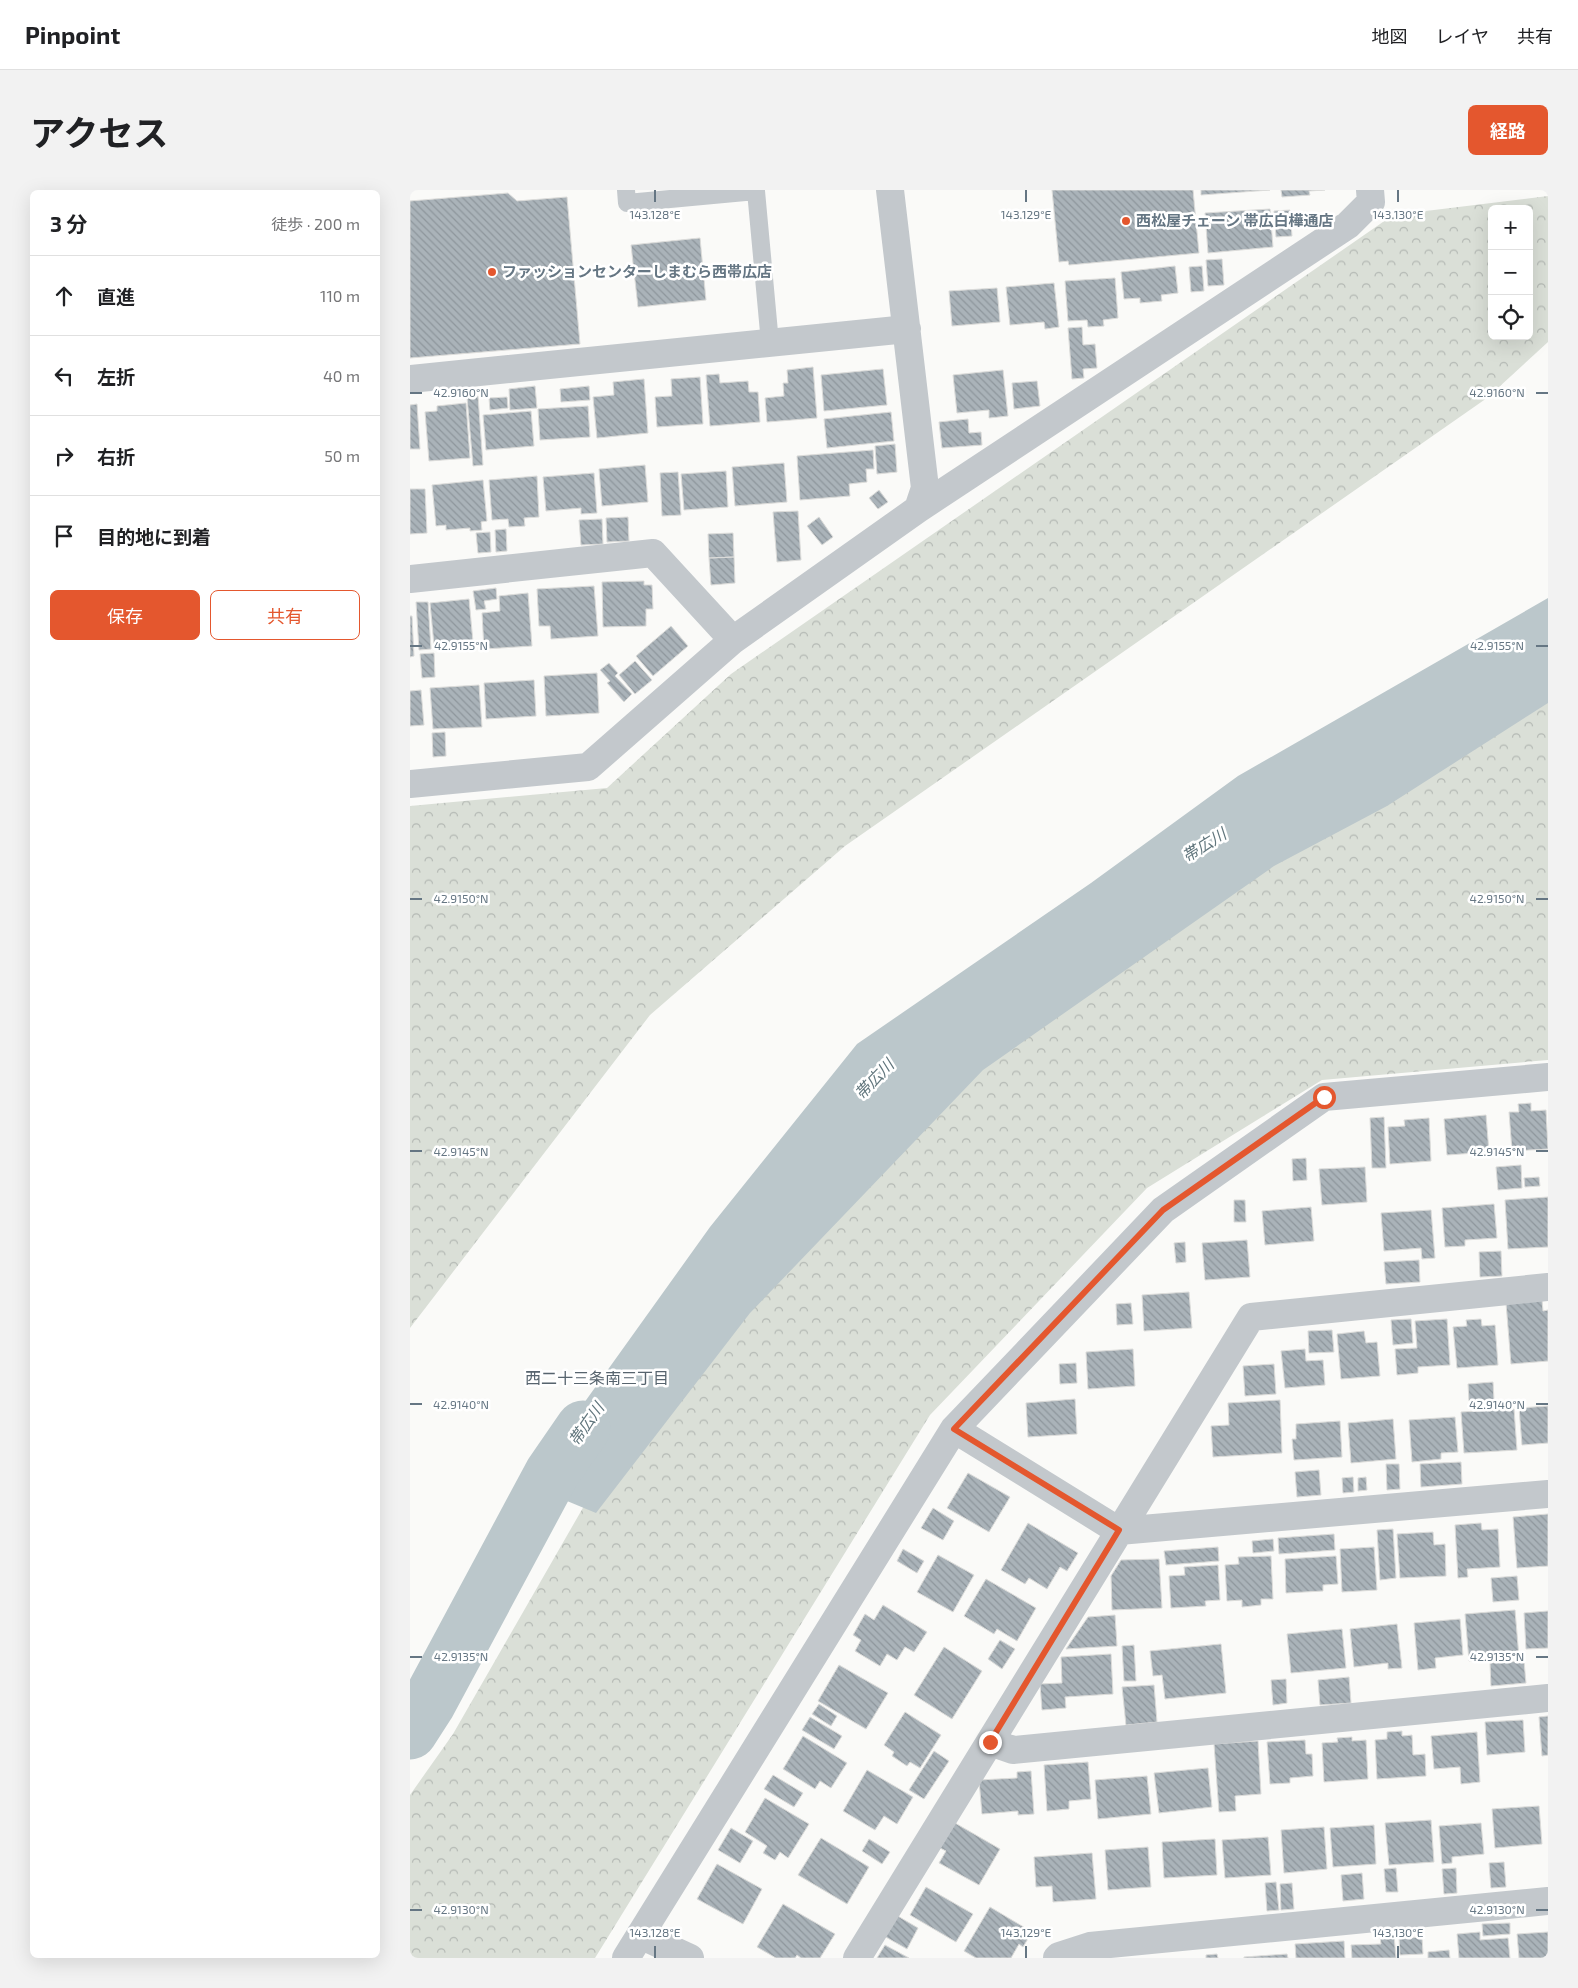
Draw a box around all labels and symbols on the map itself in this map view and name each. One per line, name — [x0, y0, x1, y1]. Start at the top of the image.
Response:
text: 143.128°E — [630, 207, 681, 221]
text: 143.129°E — [1001, 207, 1052, 221]
text: 143.130°E — [1373, 207, 1424, 221]
place label: 西松屋チェーン 帯広白樺通店 — [1136, 211, 1334, 229]
marker: 西松屋チェーン 帯広白樺通店 — [1120, 215, 1132, 227]
place label: ファッションセンターしまむら西帯広店 — [502, 262, 772, 280]
marker: ファッションセンターしまむら西帯広店 — [486, 266, 498, 278]
text: 42.9160°N — [433, 385, 489, 399]
text: 42.9160°N — [1469, 385, 1525, 399]
text: 42.9155°N — [434, 638, 488, 652]
text: 42.9155°N — [1470, 638, 1524, 652]
water label: 帯広川 — [1178, 823, 1231, 865]
text: 42.9150°N — [434, 891, 489, 905]
text: 42.9150°N — [1470, 891, 1525, 905]
water label: 帯広川 — [850, 1053, 899, 1103]
route start — [1313, 1086, 1336, 1109]
text: 42.9145°N — [433, 1144, 489, 1158]
text: 42.9145°N — [1469, 1144, 1525, 1158]
district label: 西二十三条南三丁目 — [525, 1368, 669, 1387]
text: 42.9140°N — [433, 1397, 489, 1411]
water label: 帯広川 — [564, 1397, 608, 1449]
text: 42.9140°N — [1469, 1397, 1525, 1411]
text: 42.9135°N — [434, 1649, 488, 1663]
text: 42.9135°N — [1470, 1649, 1524, 1663]
route end — [979, 1731, 1002, 1754]
text: 42.9130°N — [433, 1902, 489, 1916]
text: 42.9130°N — [1469, 1902, 1525, 1916]
text: 143.128°E — [630, 1925, 681, 1939]
text: 143.129°E — [1001, 1925, 1052, 1939]
text: 143.130°E — [1373, 1925, 1424, 1939]

